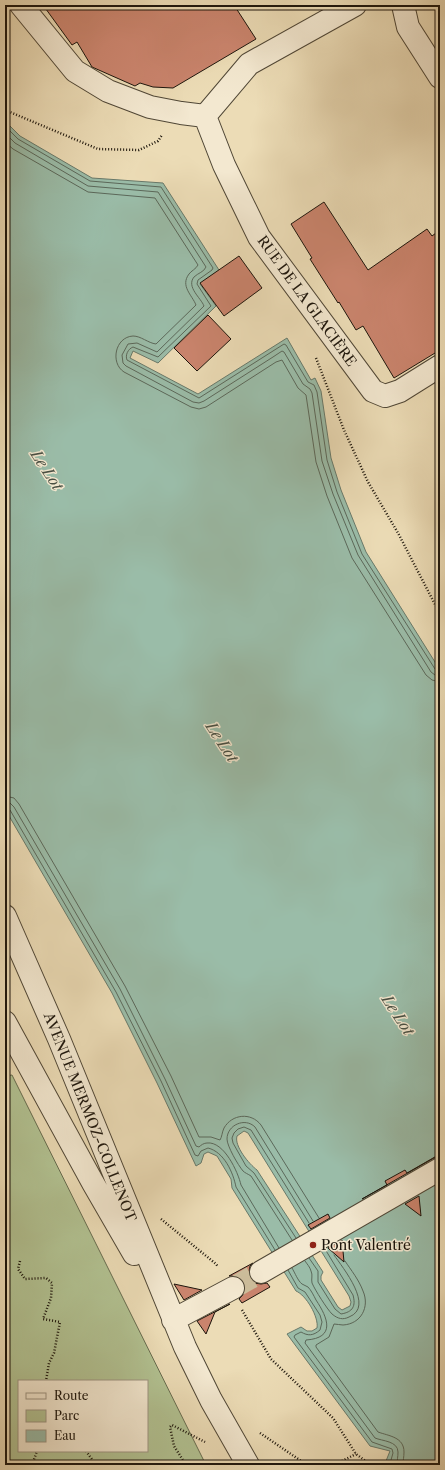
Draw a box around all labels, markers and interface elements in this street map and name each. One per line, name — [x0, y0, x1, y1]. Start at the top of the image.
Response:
street label: RUE DE LA GLACIÈRE — [253, 232, 361, 370]
water label: Le Lot — [26, 445, 68, 494]
water label: Le Lot — [201, 717, 243, 766]
water label: Le Lot — [377, 990, 419, 1039]
street label: AVENUE MERMOZ-COLLENOT — [39, 1009, 140, 1225]
place label: Pont Valentré — [321, 1236, 411, 1254]
marker: Pont Valentré — [308, 1240, 318, 1250]
legend — [18, 1380, 148, 1452]
text: Route — [54, 1388, 89, 1403]
text: Parc — [54, 1408, 79, 1423]
text: Eau — [54, 1428, 77, 1443]

